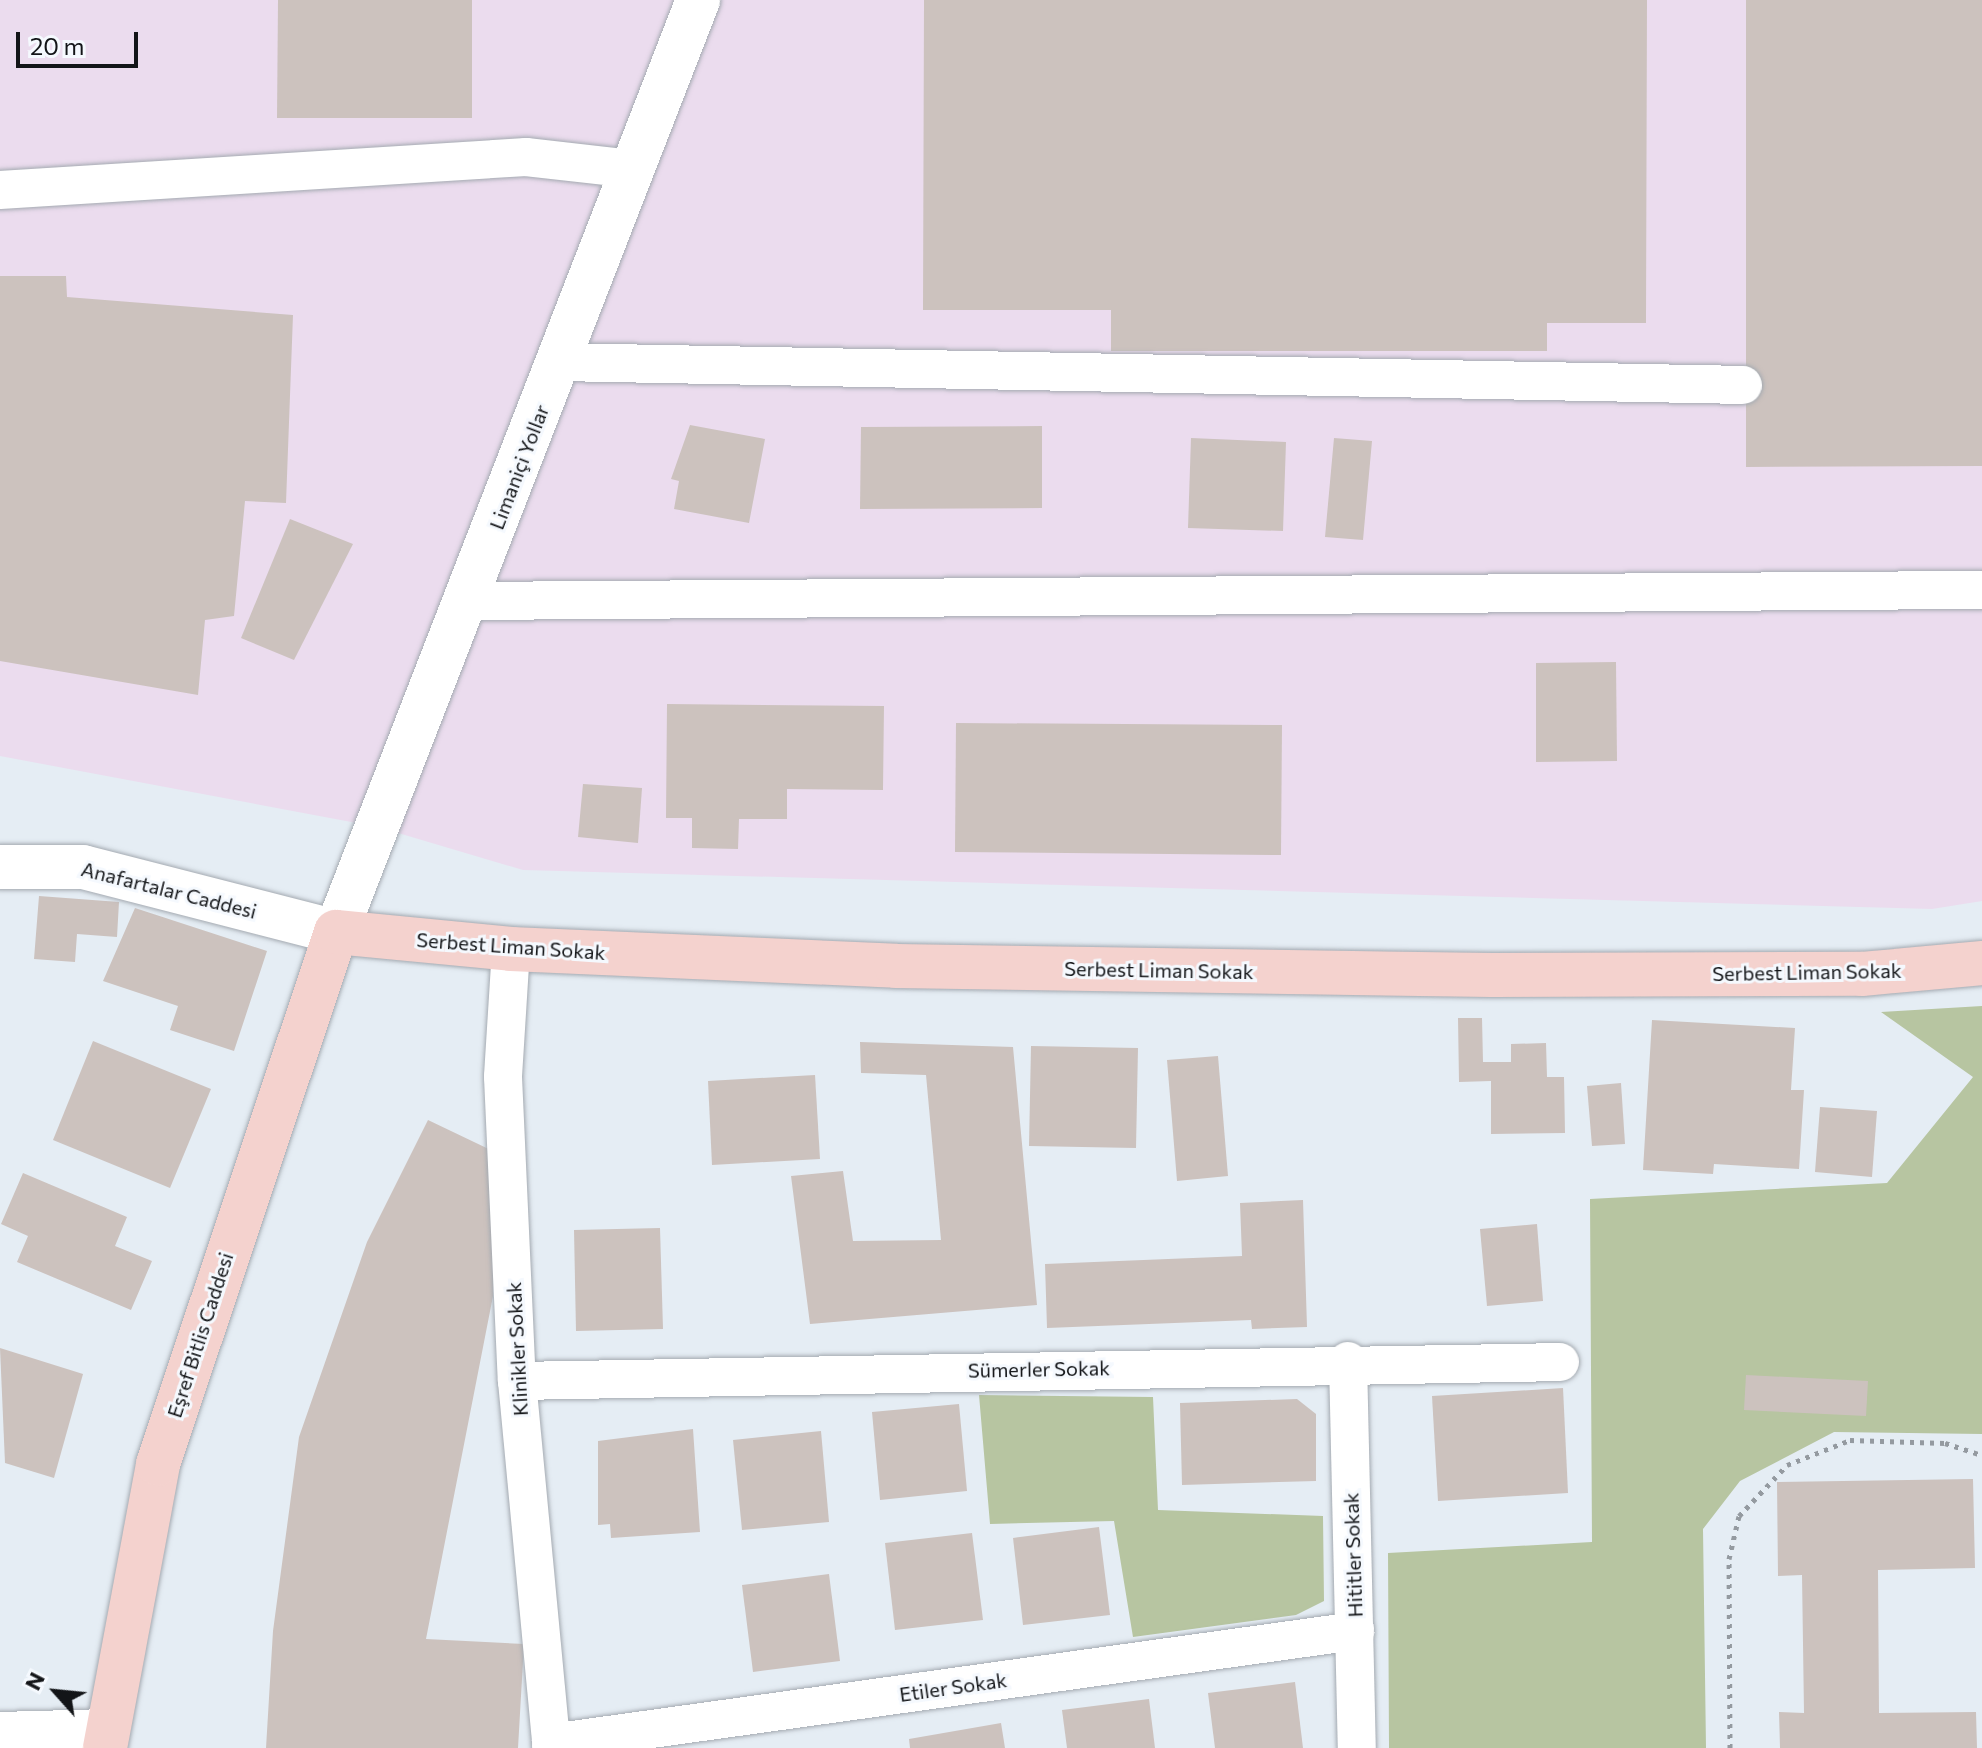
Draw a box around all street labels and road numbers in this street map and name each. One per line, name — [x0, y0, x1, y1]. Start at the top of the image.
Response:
street label: Limaniçi Yollar — [484, 401, 554, 533]
street label: Anafartalar Caddesi — [79, 857, 259, 923]
street label: Serbest Liman Sokak — [416, 927, 606, 965]
street label: Serbest Liman Sokak — [1064, 956, 1254, 984]
street label: Serbest Liman Sokak — [1712, 958, 1902, 986]
street label: Eşref Bitlis Caddesi — [162, 1249, 238, 1421]
street label: Klinikler Sokak — [502, 1281, 532, 1417]
street label: Sümerler Sokak — [968, 1356, 1110, 1382]
street label: Hititler Sokak — [1339, 1492, 1367, 1618]
street label: Etiler Sokak — [898, 1668, 1008, 1706]

